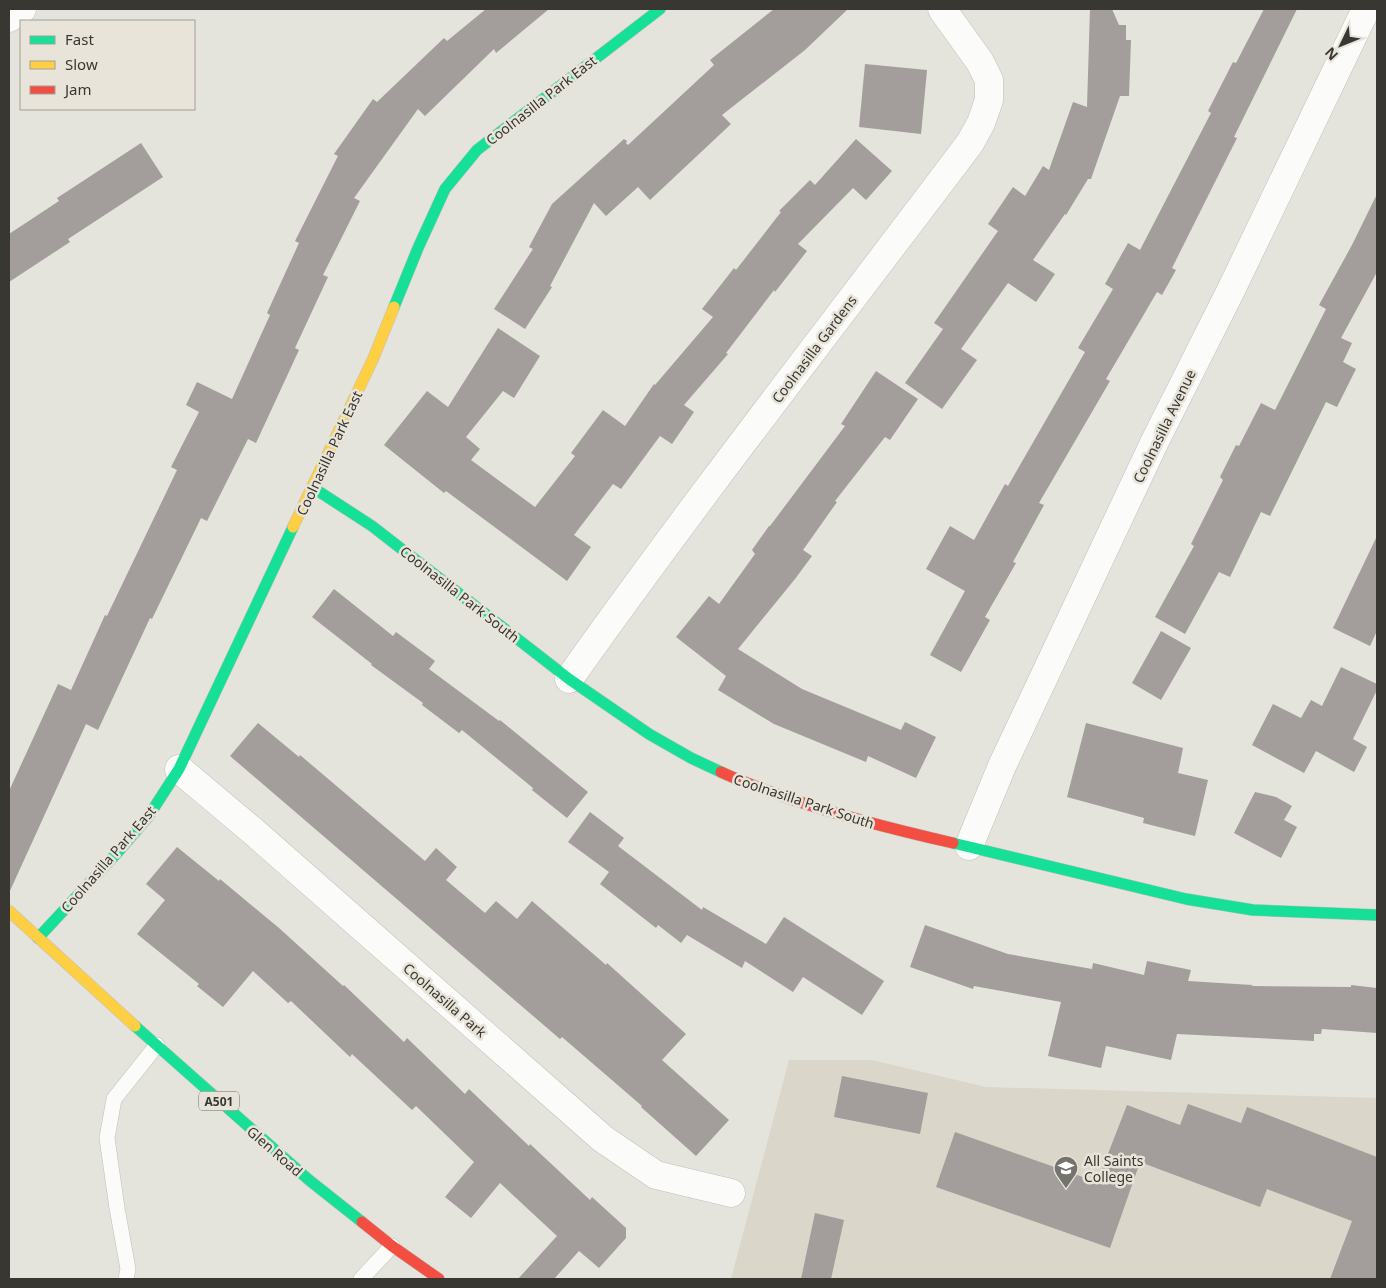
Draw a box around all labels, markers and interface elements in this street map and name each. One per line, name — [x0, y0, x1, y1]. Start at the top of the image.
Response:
legend — [20, 20, 195, 110]
north arrow — [1316, 20, 1366, 70]
text: Fast — [65, 29, 94, 49]
text: N — [1320, 44, 1342, 65]
street label: Coolnasilla Park East — [482, 51, 600, 149]
text: Slow — [65, 54, 98, 74]
text: Jam — [63, 79, 92, 99]
street label: Coolnasilla Gardens — [767, 291, 861, 407]
street label: Coolnasilla Avenue — [1128, 366, 1200, 486]
street label: Coolnasilla Park East — [292, 388, 366, 518]
street label: Coolnasilla Park South — [396, 541, 524, 647]
street label: Coolnasilla Park South — [731, 769, 877, 833]
street label: Coolnasilla Park East — [56, 802, 160, 916]
street label: Coolnasilla Park — [399, 959, 491, 1042]
road number: A501 — [199, 1092, 239, 1110]
street label: Glen Road — [243, 1122, 307, 1180]
place label: All Saints College — [1084, 1151, 1144, 1186]
school or university icon: All Saints College — [1053, 1155, 1079, 1189]

